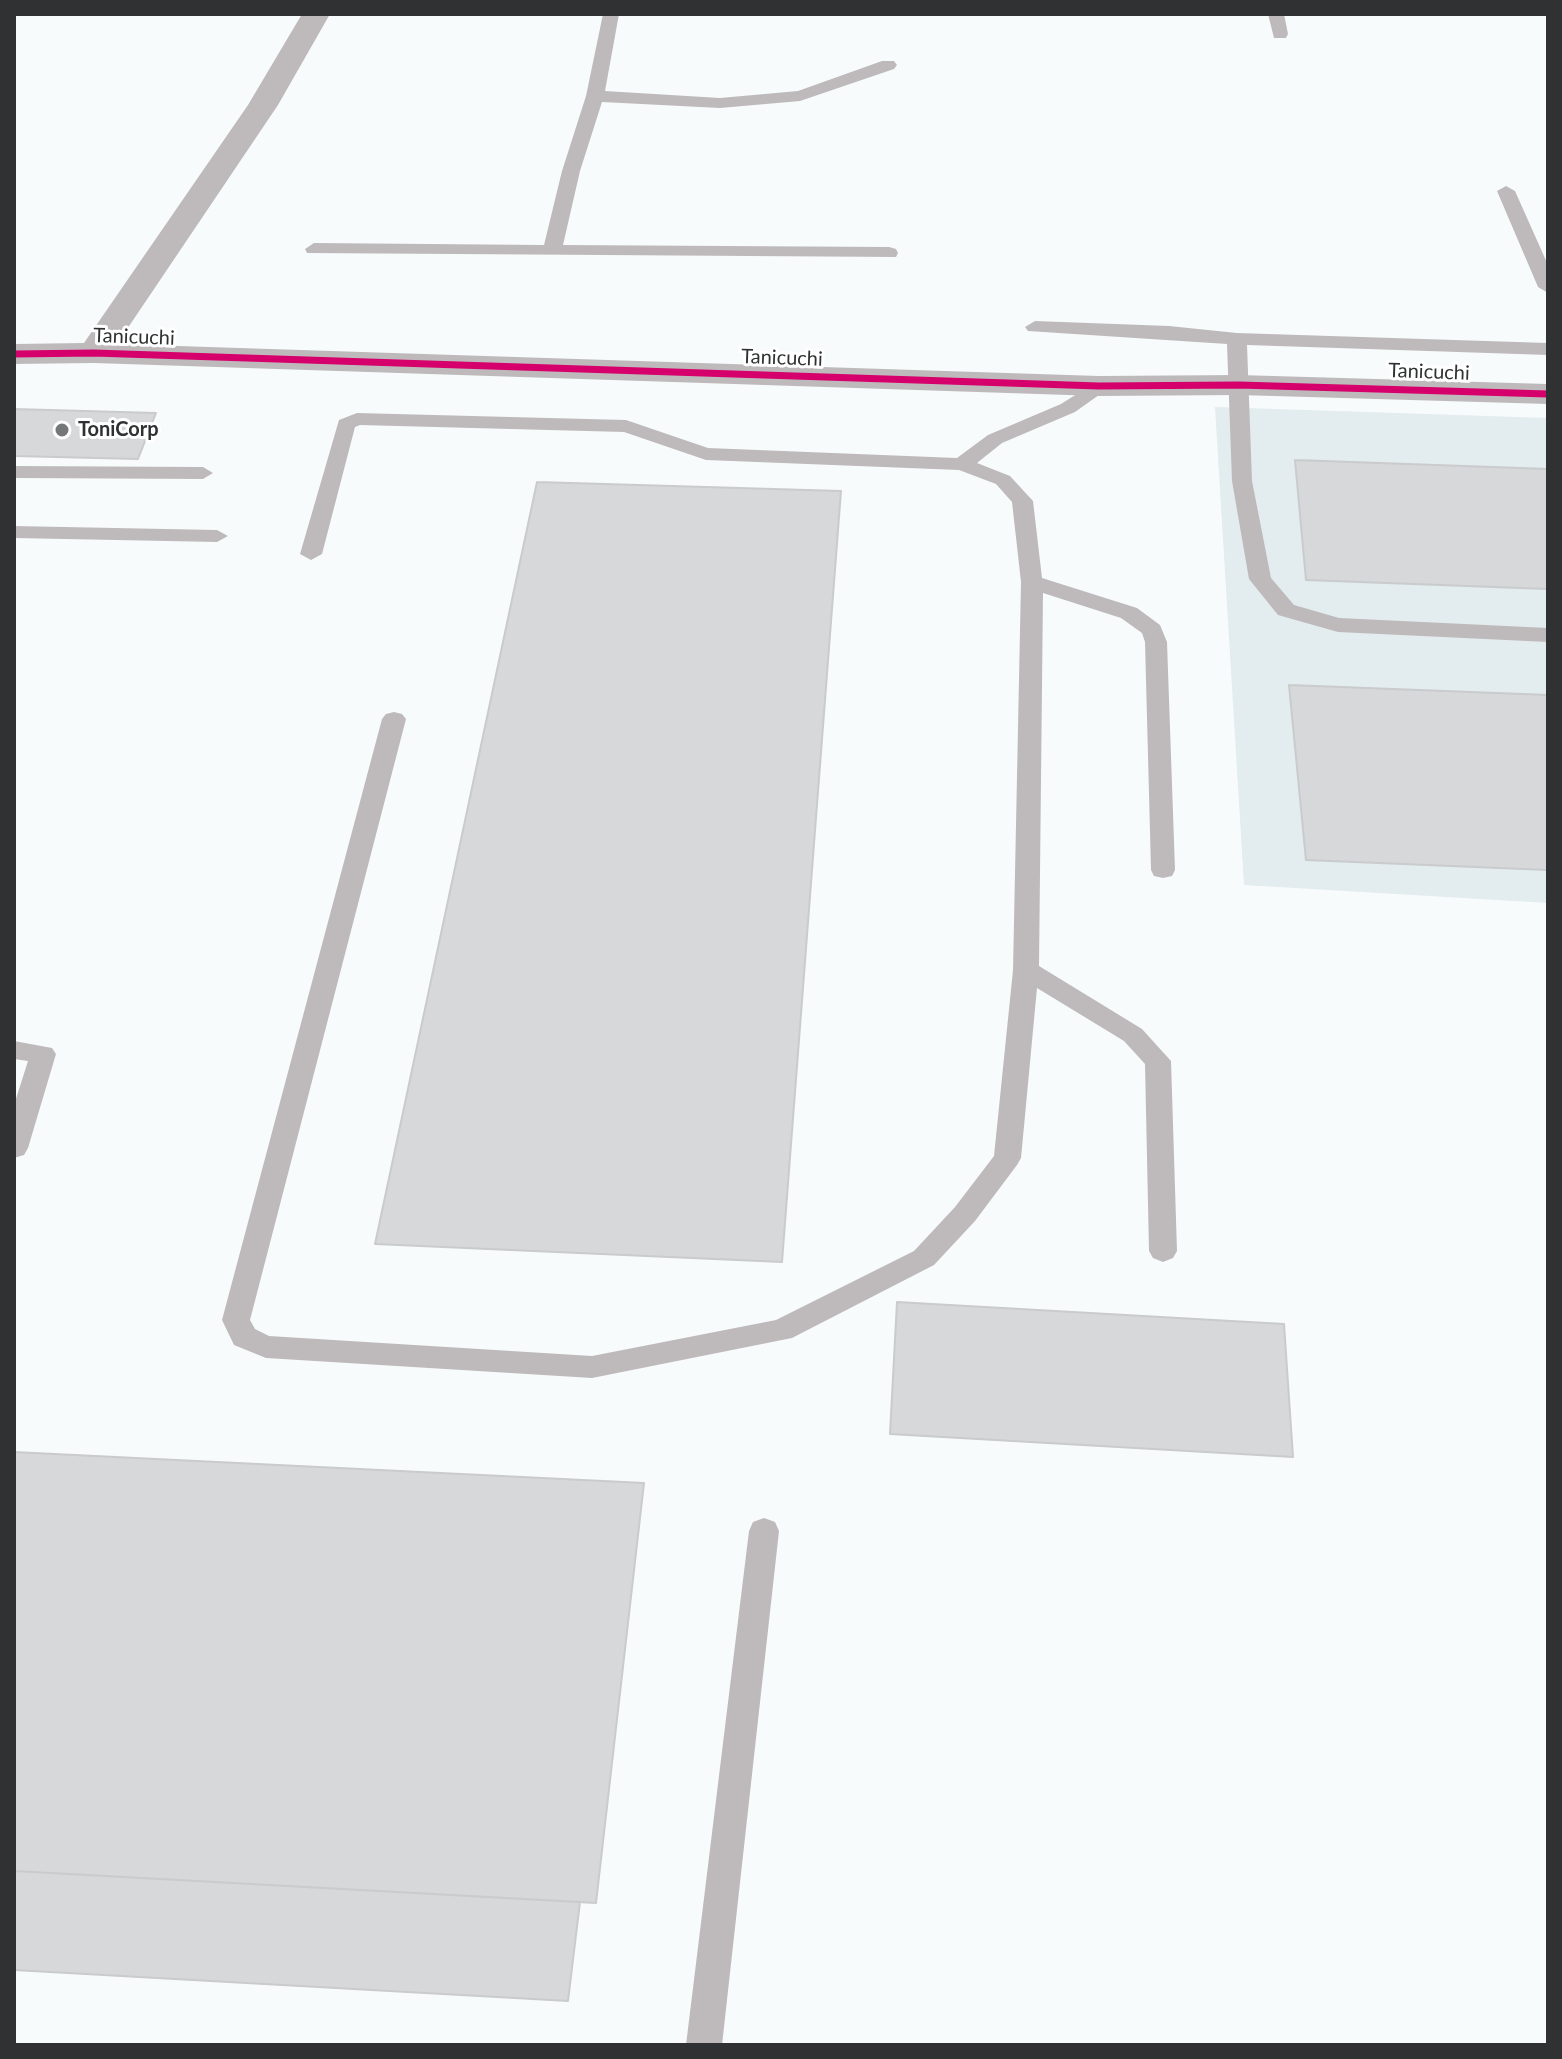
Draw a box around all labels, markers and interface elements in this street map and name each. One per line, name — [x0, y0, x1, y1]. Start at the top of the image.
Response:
street label: Tanicuchi — [93, 324, 175, 350]
street label: Tanicuchi — [741, 345, 823, 371]
street label: Tanicuchi — [1388, 359, 1470, 385]
place label: ToniCorp — [78, 418, 159, 442]
marker: ToniCorp — [53, 421, 71, 439]

